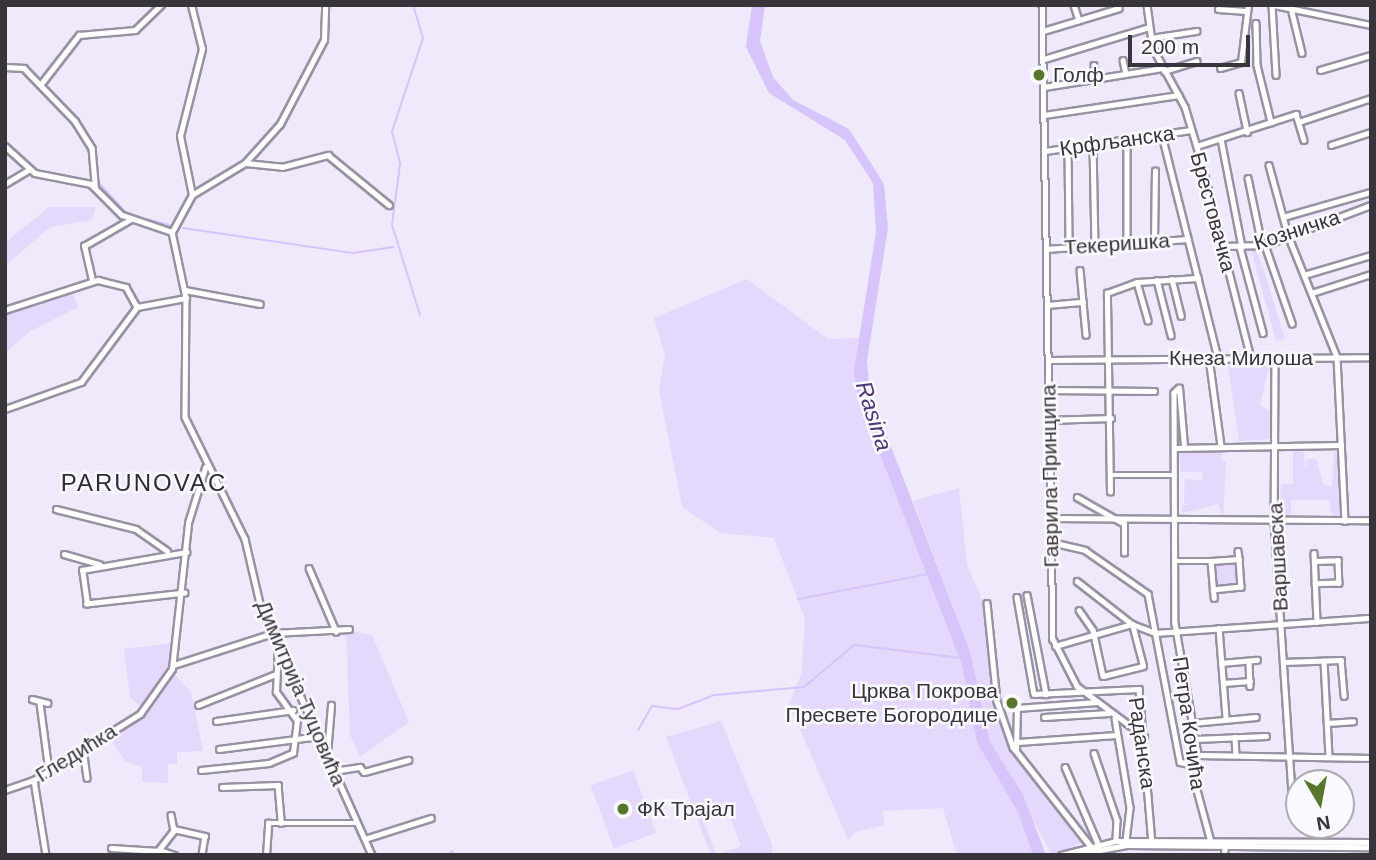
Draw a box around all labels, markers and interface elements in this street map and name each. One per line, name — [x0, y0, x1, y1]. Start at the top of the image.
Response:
scale bar — [1131, 21, 1254, 65]
text: 200 m — [1141, 35, 1199, 58]
place label: Голф — [1053, 62, 1104, 88]
marker: Голф — [1031, 67, 1047, 83]
street label: Крфљанска — [1058, 120, 1176, 162]
street label: Брестовачка — [1185, 149, 1241, 275]
street label: Козничка — [1251, 204, 1343, 256]
street label: Текеришка — [1063, 228, 1171, 260]
street label: Кнеза Милоша — [1169, 345, 1313, 371]
water label: Rasina — [850, 378, 898, 454]
street label: Гаврила Принципа — [1036, 384, 1064, 568]
district label: PARUNOVAC — [62, 469, 226, 497]
street label: Варшавска — [1263, 502, 1293, 612]
street label: Димитрија Туцовића — [250, 596, 352, 790]
street label: Петра Кочића — [1167, 655, 1211, 791]
place label: Црква Покрова Пресвете Богородице — [786, 678, 998, 728]
marker: Црква Покрова Пресвете Богородице — [1004, 695, 1020, 711]
street label: Раданска — [1123, 696, 1161, 790]
street label: Гледићка — [31, 718, 121, 788]
north arrow — [1285, 769, 1355, 839]
place label: ФК Трајал — [637, 796, 735, 822]
marker: ФК Трајал — [615, 801, 631, 817]
text: N — [1315, 812, 1332, 835]

